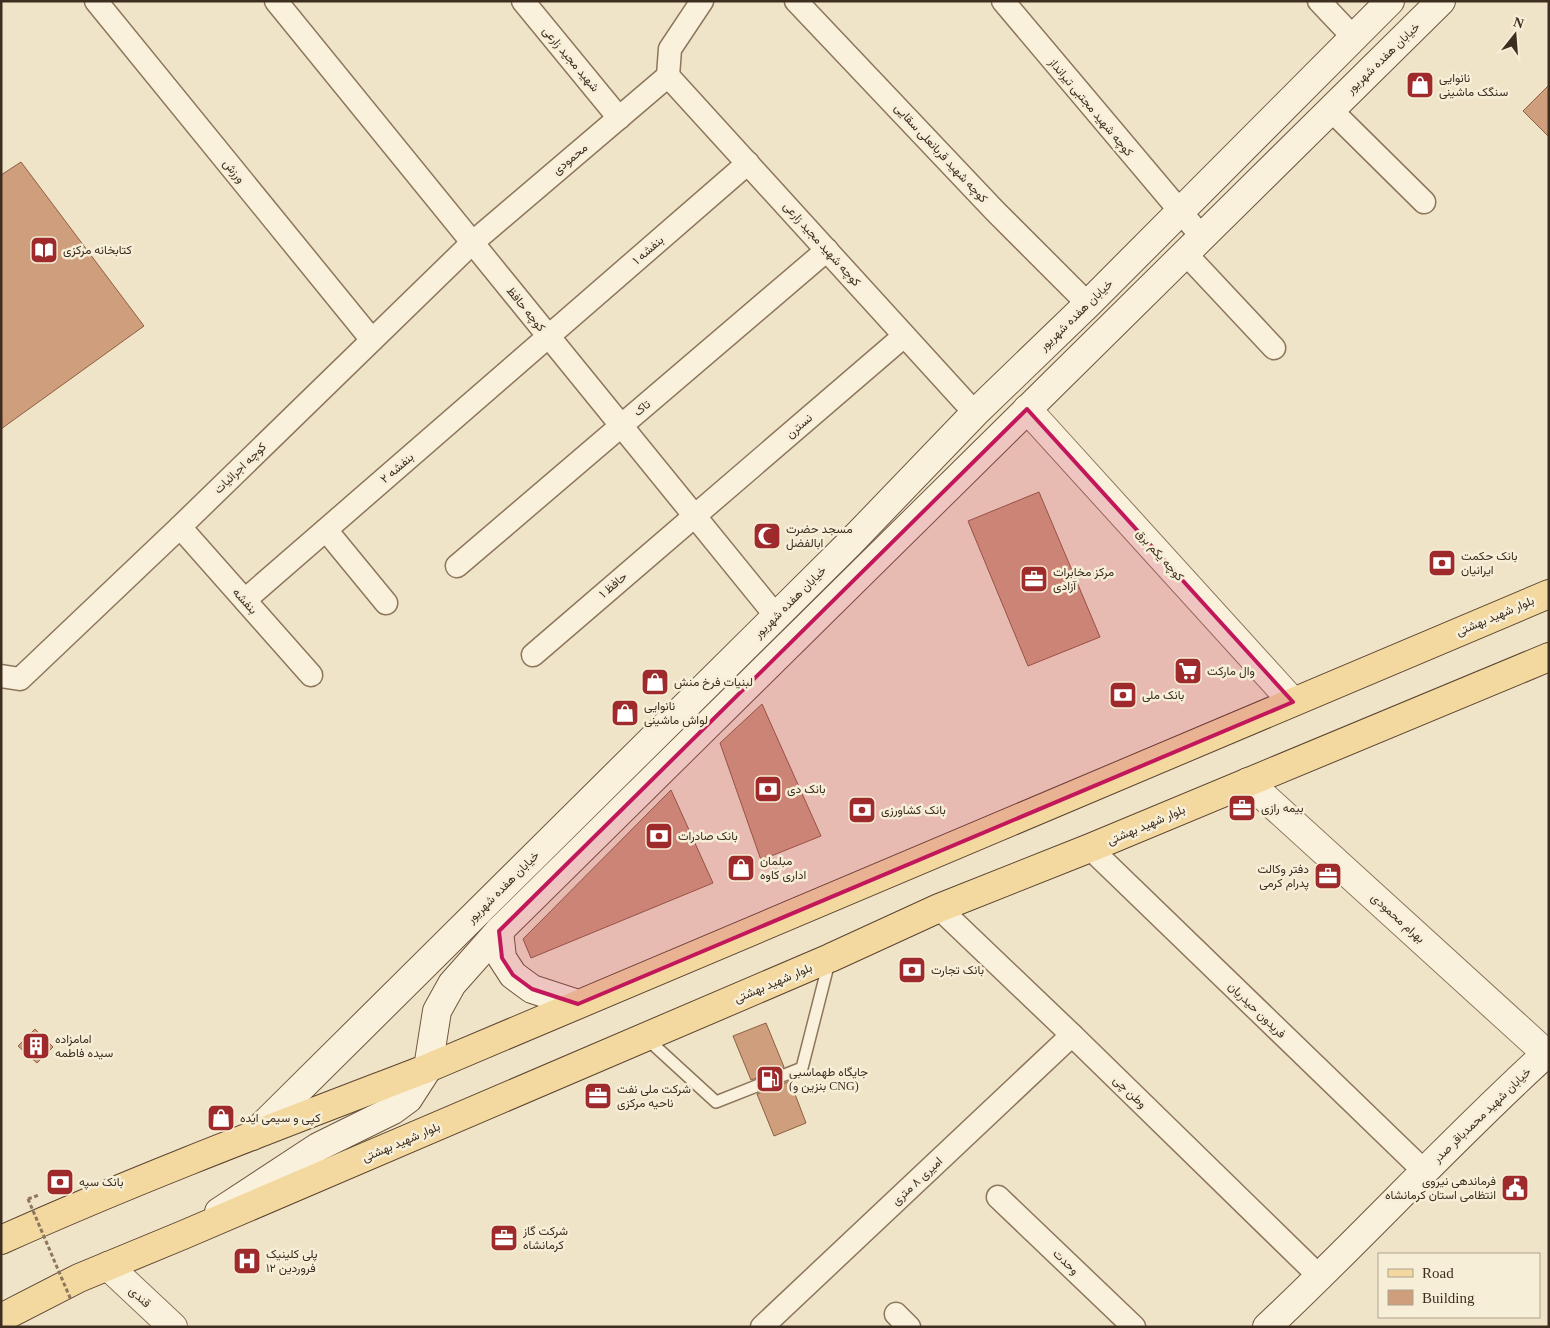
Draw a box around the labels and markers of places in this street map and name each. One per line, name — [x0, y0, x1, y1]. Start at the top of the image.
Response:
shop icon: نانوایی سنگک ماشینی — [1405, 70, 1435, 100]
place label: نانوایی سنگک ماشینی — [1439, 71, 1508, 100]
library icon: کتابخانه مرکزی — [29, 235, 59, 265]
place label: کتابخانه مرکزی — [63, 243, 132, 258]
mosque icon: مسجد حضرت ابالفضل — [752, 521, 782, 551]
place label: مسجد حضرت ابالفضل — [786, 522, 853, 551]
bank icon: بانک حکمت ایرانیان — [1427, 548, 1457, 578]
place label: بانک حکمت ایرانیان — [1461, 549, 1518, 578]
office icon: مرکز مخابرات آزادی — [1019, 564, 1049, 594]
place label: مرکز مخابرات آزادی — [1053, 565, 1114, 594]
supermarket icon: وال مارکت — [1173, 656, 1203, 686]
place label: وال مارکت — [1207, 664, 1255, 679]
shop icon: لبنیات فرخ منش — [640, 667, 670, 697]
place label: لبنیات فرخ منش — [674, 675, 753, 691]
bank icon: بانک ملی — [1108, 680, 1138, 710]
place label: بانک ملی — [1142, 688, 1184, 703]
shop icon: نانوایی لواش ماشینی — [610, 698, 640, 728]
place label: نانوایی لواش ماشینی — [644, 699, 708, 728]
bank icon: بانک دی — [753, 774, 783, 804]
place label: بانک دی — [787, 782, 826, 797]
office icon: بیمه رازی — [1227, 793, 1257, 823]
bank icon: بانک کشاورزی — [847, 795, 877, 825]
place label: بیمه رازی — [1261, 801, 1304, 816]
place label: بانک کشاورزی — [881, 803, 946, 818]
bank icon: بانک صادرات — [644, 821, 674, 851]
place label: بانک صادرات — [678, 829, 738, 844]
shop icon: مبلمان اداری کاوه — [726, 853, 756, 883]
place label: مبلمان اداری کاوه — [760, 854, 806, 883]
office icon: دفتر وکالت پدرام کرمی — [1313, 861, 1343, 891]
place label: دفتر وکالت پدرام کرمی — [1257, 862, 1309, 891]
bank icon: بانک تجارت — [897, 955, 927, 985]
place label: بانک تجارت — [931, 963, 984, 978]
building icon: امامزاده سیده فاطمه — [21, 1031, 51, 1061]
place label: امامزاده سیده فاطمه — [55, 1032, 113, 1060]
fuel station icon: جایگاه طهماسبی (بنزین و CNG) — [755, 1064, 785, 1094]
place label: جایگاه طهماسبی (بنزین و CNG) — [789, 1065, 868, 1094]
office icon: شرکت ملی نفت ناحیه مرکزی — [583, 1081, 613, 1111]
place label: شرکت ملی نفت ناحیه مرکزی — [617, 1082, 691, 1111]
shop icon: کپی و سیمی ایده — [206, 1103, 236, 1133]
place label: کپی و سیمی ایده — [240, 1111, 321, 1126]
bank icon: بانک سپه — [45, 1167, 75, 1197]
public building icon: فرماندهی نیروی انتظامی استان کرمانشاه — [1500, 1173, 1530, 1203]
place label: فرماندهی نیروی انتظامی استان کرمانشاه — [1385, 1174, 1496, 1203]
place label: بانک سپه — [79, 1175, 123, 1190]
office icon: شرکت گاز کرمانشاه — [489, 1223, 519, 1253]
place label: شرکت گاز کرمانشاه — [522, 1224, 568, 1253]
hospital icon: پلی کلینیک ۱۲ فروردین — [232, 1246, 262, 1276]
place label: پلی کلینیک ۱۲ فروردین — [266, 1247, 318, 1276]

